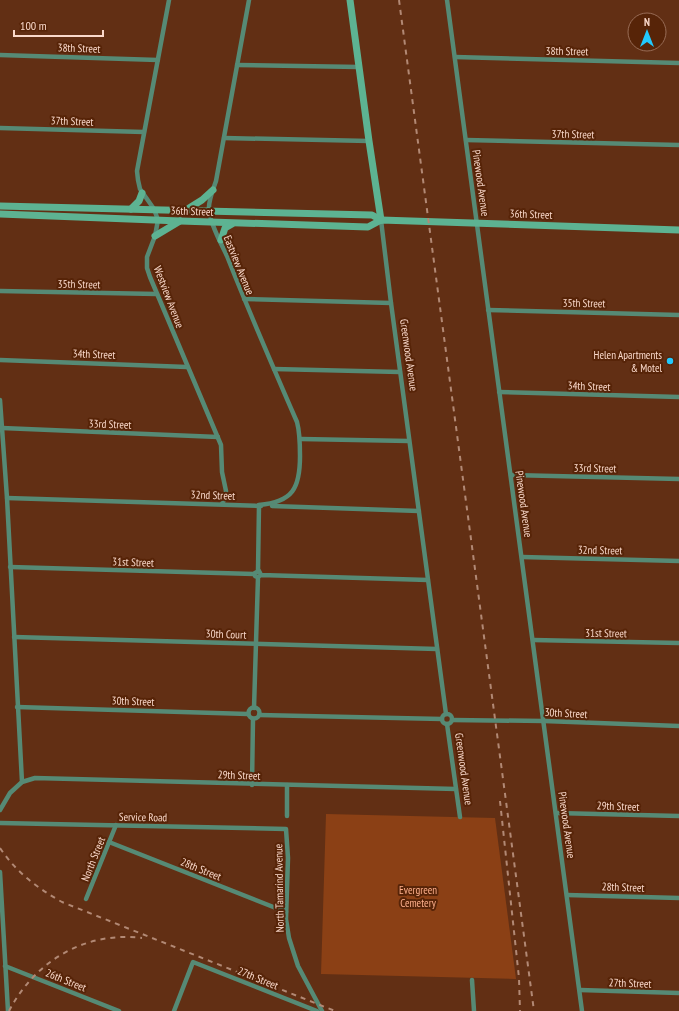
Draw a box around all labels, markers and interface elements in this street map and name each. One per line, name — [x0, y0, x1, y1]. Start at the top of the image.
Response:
scale bar — [14, 12, 103, 38]
north arrow — [627, 12, 667, 52]
text: N — [644, 15, 650, 29]
text: 100 m — [20, 18, 47, 33]
street label: 38th Street — [57, 40, 101, 56]
street label: 38th Street — [545, 44, 589, 58]
street label: 37th Street — [50, 113, 94, 129]
street label: 37th Street — [551, 127, 595, 141]
street label: Pinewood Avenue — [469, 149, 493, 218]
street label: 36th Street — [170, 203, 214, 219]
street label: 36th Street — [509, 206, 553, 222]
street label: Eastview Avenue — [221, 233, 257, 297]
street label: Westview Avenue — [151, 264, 187, 330]
street label: 35th Street — [57, 277, 101, 291]
street label: 35th Street — [562, 296, 606, 310]
street label: Greenwood Avenue — [397, 318, 421, 392]
street label: 34th Street — [72, 346, 116, 362]
place label: Helen Apartments & Motel — [594, 348, 662, 375]
marker: Helen Apartments & Motel — [665, 356, 675, 366]
street label: 34th Street — [567, 378, 611, 394]
street label: 33rd Street — [88, 416, 132, 432]
street label: 33rd Street — [573, 461, 617, 475]
street label: Pinewood Avenue — [512, 470, 536, 539]
street label: 32nd Street — [190, 487, 236, 503]
street label: 32nd Street — [578, 543, 622, 557]
street label: 31st Street — [112, 554, 154, 570]
street label: 30th Court — [205, 626, 247, 642]
street label: 31st Street — [585, 626, 627, 640]
street label: 30th Street — [111, 693, 155, 709]
street label: 30th Street — [544, 705, 588, 721]
street label: Greenwood Avenue — [452, 732, 476, 806]
street label: 29th Street — [217, 767, 261, 783]
street label: Pinewood Avenue — [555, 791, 579, 860]
street label: 29th Street — [596, 798, 640, 814]
street label: Service Road — [119, 810, 167, 824]
street label: North Street — [78, 835, 108, 883]
street label: North Tamarind Avenue — [271, 843, 287, 932]
street label: 28th Street — [179, 854, 223, 884]
street label: 28th Street — [601, 879, 645, 895]
park label: Evergreen Cemetery — [399, 883, 437, 910]
street label: 27th Street — [236, 963, 280, 993]
street label: 26th Street — [44, 965, 88, 995]
street label: 27th Street — [608, 975, 652, 991]

